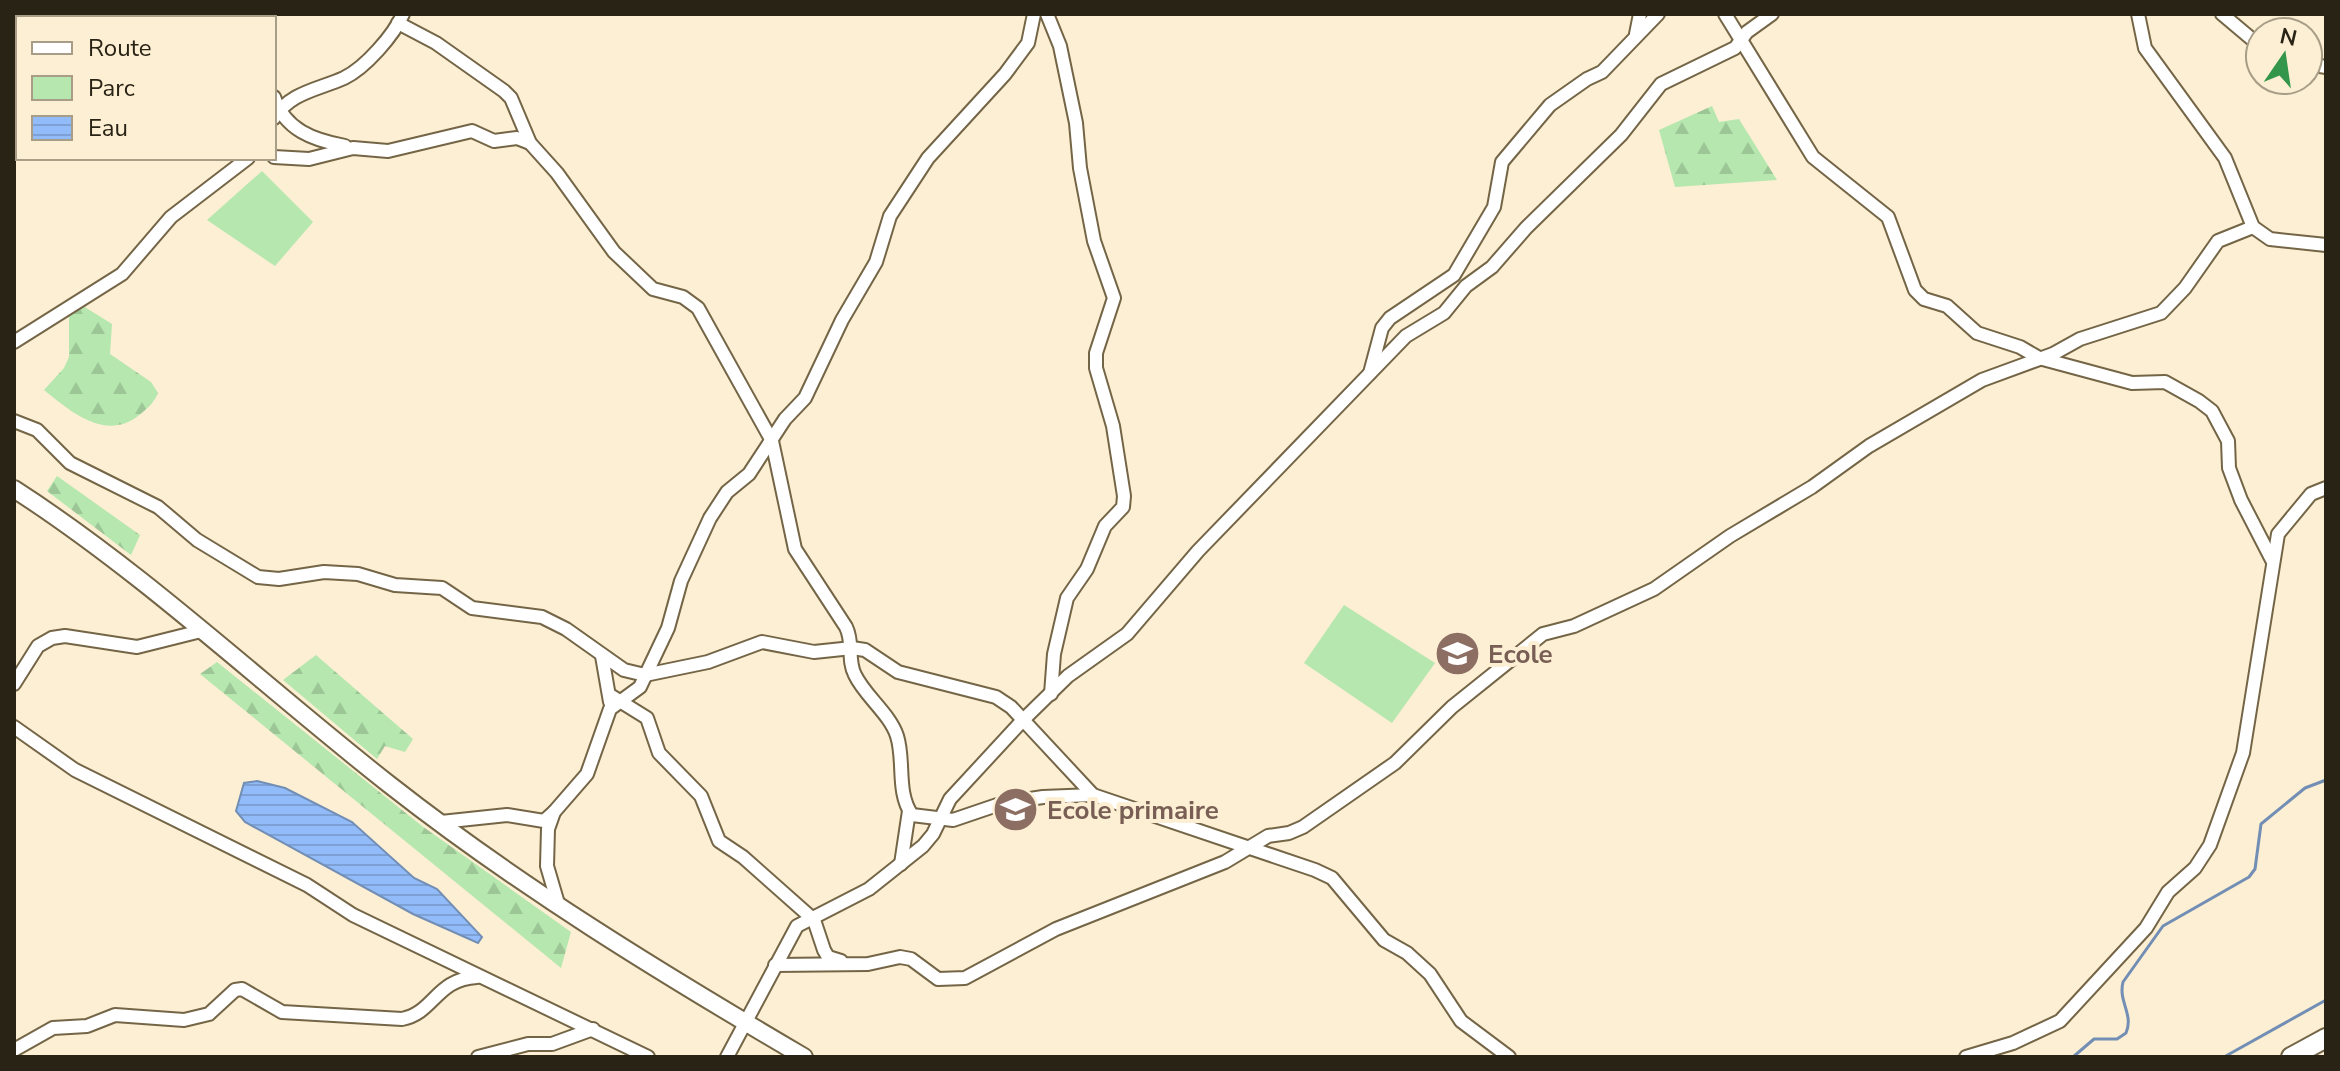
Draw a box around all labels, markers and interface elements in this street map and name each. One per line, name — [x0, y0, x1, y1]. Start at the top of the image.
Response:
legend — [16, 16, 276, 160]
north arrow — [2244, 16, 2324, 96]
text: N — [2277, 21, 2300, 54]
text: Route — [88, 32, 152, 64]
text: Parc — [88, 72, 135, 104]
text: Eau — [88, 112, 128, 144]
school or university icon: Ecole — [1433, 630, 1481, 678]
place label: Ecole — [1488, 637, 1553, 672]
school or university icon: Ecole primaire — [992, 786, 1040, 834]
place label: Ecole primaire — [1047, 793, 1219, 828]

